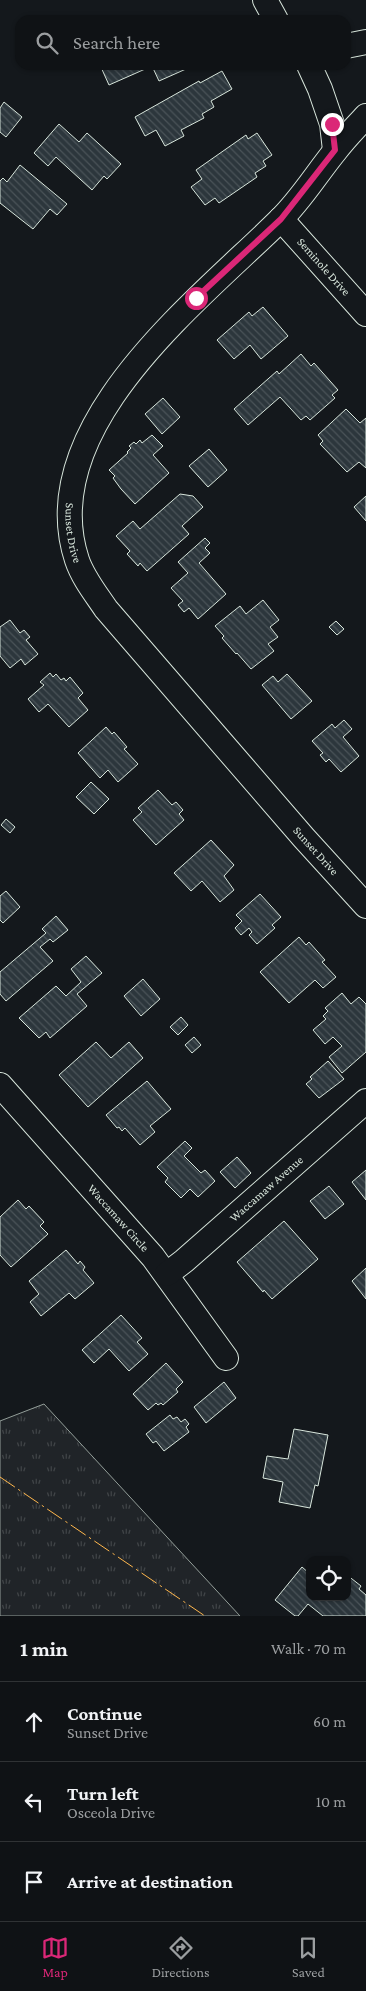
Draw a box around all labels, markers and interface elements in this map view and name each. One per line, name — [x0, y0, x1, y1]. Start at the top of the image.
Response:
search box — [15, 15, 351, 70]
icon: search — [33, 29, 61, 57]
text: Search here — [73, 32, 160, 53]
route end — [321, 113, 344, 136]
street label: Seminole Drive — [294, 235, 353, 299]
route start — [185, 287, 208, 310]
street label: Sunset Drive — [63, 502, 84, 565]
street label: Sunset Drive — [290, 824, 341, 878]
street label: Waccamaw Avenue — [227, 1153, 306, 1225]
street label: Waccamaw Circle — [85, 1181, 152, 1255]
map controls — [306, 1556, 351, 1601]
button: locate — [306, 1556, 351, 1601]
text: 1 min — [20, 1637, 68, 1661]
text: Walk · 70 m — [271, 1640, 346, 1657]
text: Continue — [67, 1703, 142, 1724]
icon: ahead — [20, 1708, 48, 1736]
text: 60 m — [313, 1713, 346, 1730]
text: Sunset Drive — [67, 1724, 148, 1741]
text: Turn left — [67, 1783, 139, 1804]
icon: left — [20, 1788, 48, 1816]
text: 10 m — [316, 1793, 346, 1810]
text: Osceola Drive — [67, 1804, 155, 1821]
icon: arrive — [20, 1868, 48, 1896]
text: Arrive at destination — [67, 1871, 233, 1892]
tab: Map — [41, 1934, 69, 1980]
tab: Directions — [152, 1934, 210, 1980]
tab: Saved — [292, 1934, 325, 1980]

